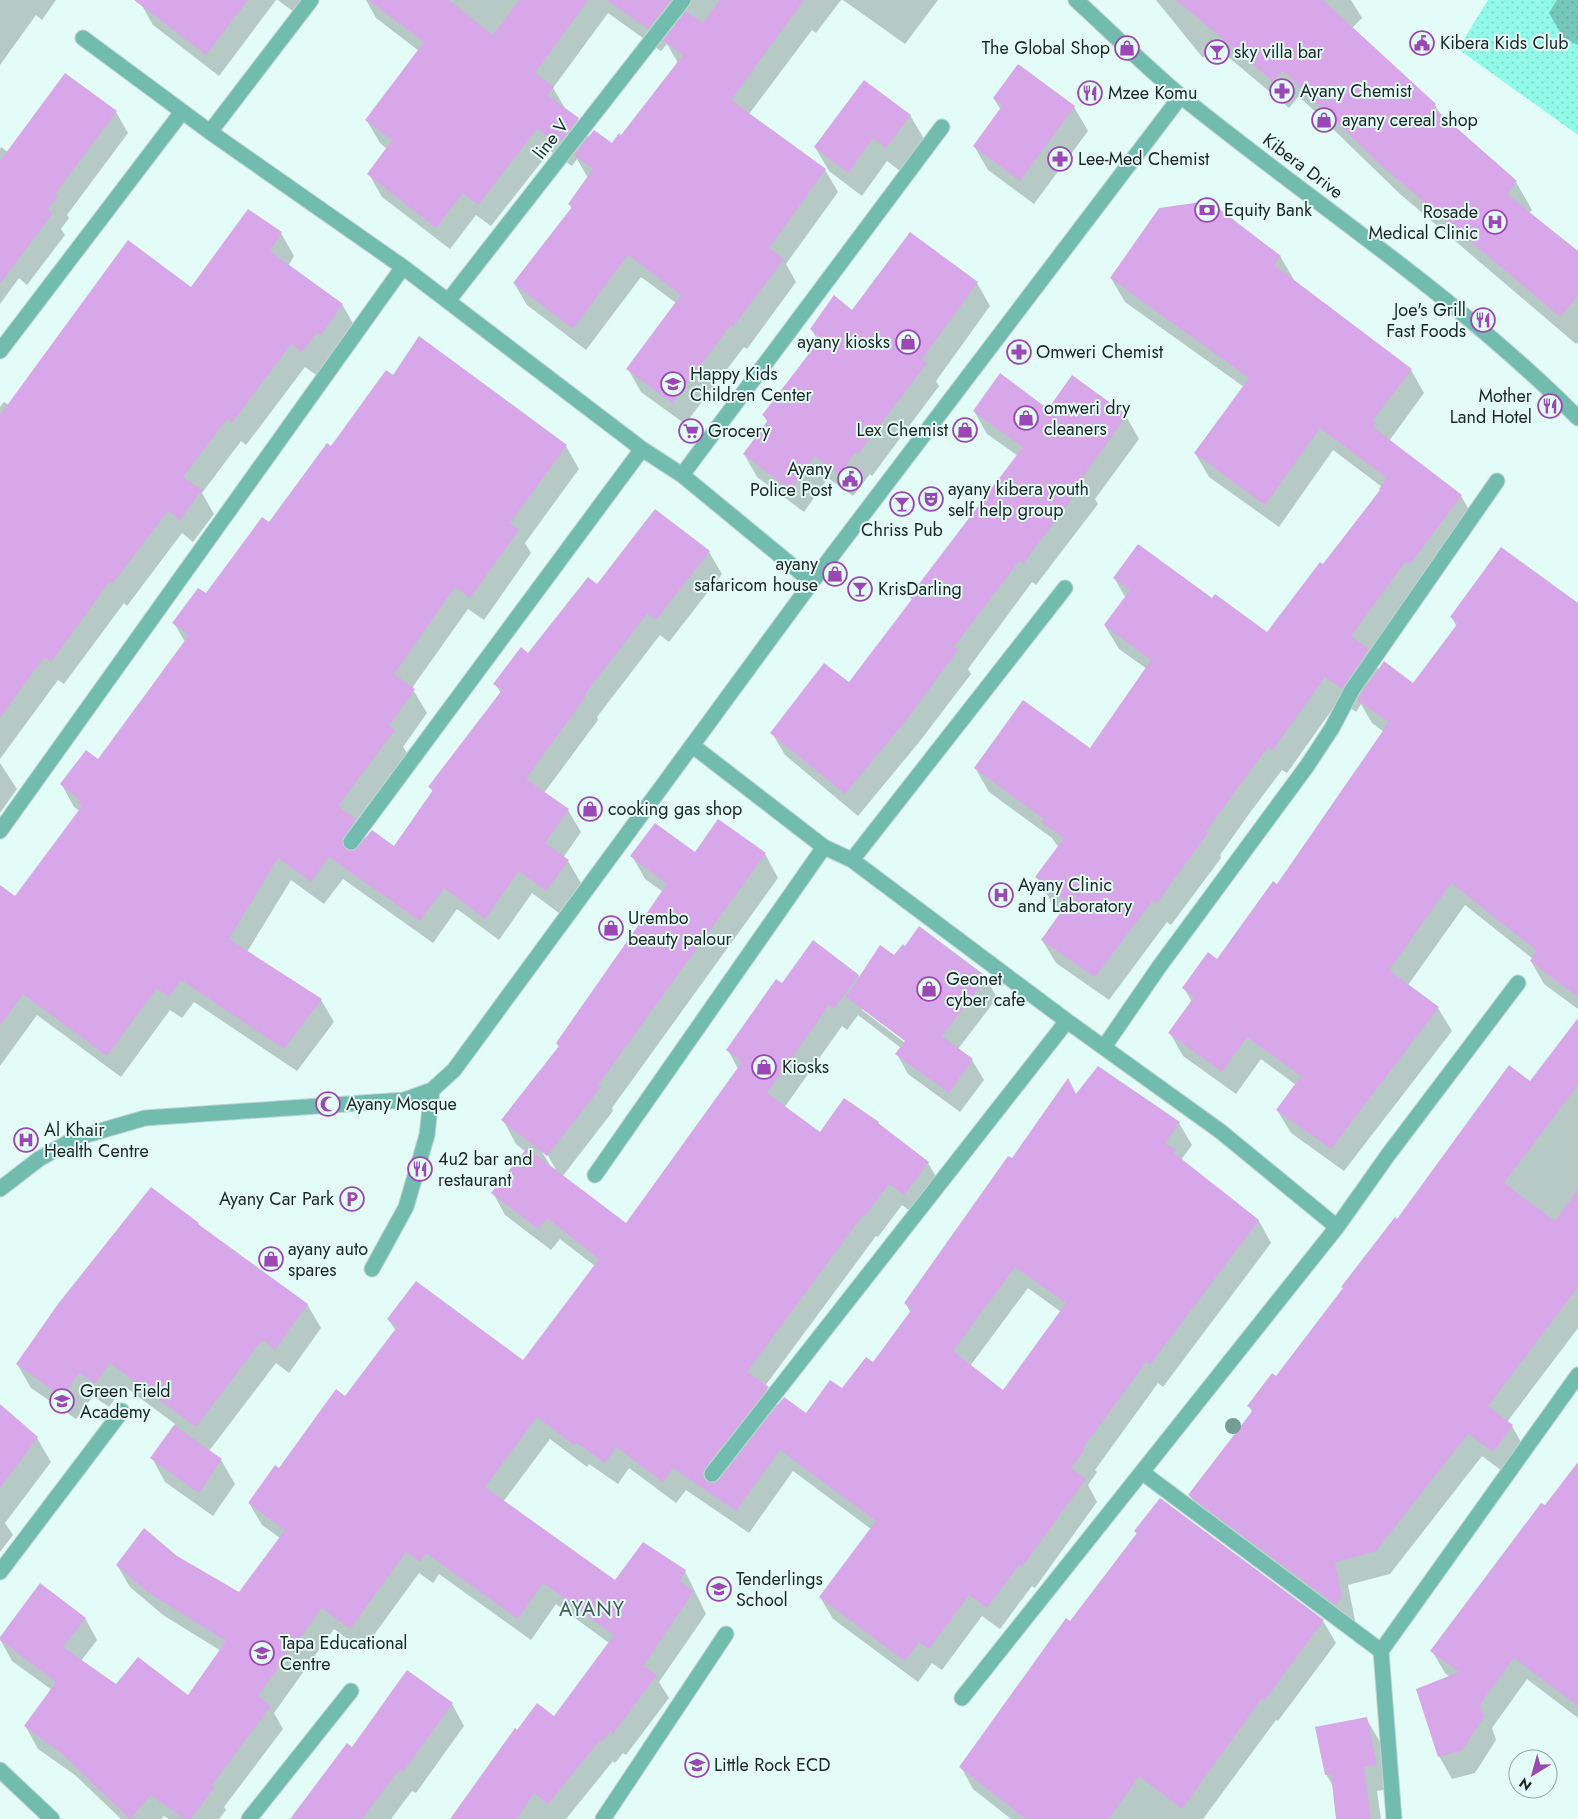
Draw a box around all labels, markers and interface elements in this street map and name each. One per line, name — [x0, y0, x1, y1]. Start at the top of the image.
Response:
public building icon: Kibera Kids Club — [1409, 30, 1435, 56]
place label: Kibera Kids Club — [1440, 30, 1569, 56]
place label: The Global Shop — [982, 35, 1110, 61]
shop icon: The Global Shop — [1114, 35, 1140, 61]
bar icon: sky villa bar — [1204, 39, 1230, 65]
place label: sky villa bar — [1234, 39, 1324, 65]
pharmacy icon: Ayany Chemist — [1269, 78, 1295, 104]
place label: Ayany Chemist — [1300, 78, 1412, 104]
restaurant icon: Mzee Komu — [1077, 80, 1103, 106]
place label: Mzee Komu — [1108, 80, 1197, 106]
shop icon: ayany cereal shop — [1311, 107, 1337, 133]
place label: ayany cereal shop — [1342, 107, 1478, 133]
street label: line V — [527, 113, 575, 165]
street label: Kibera Drive — [1257, 127, 1349, 205]
pharmacy icon: Lee-Med Chemist — [1047, 146, 1073, 172]
place label: Lee-Med Chemist — [1078, 146, 1210, 172]
bank icon: Equity Bank — [1194, 197, 1220, 223]
place label: Equity Bank — [1224, 197, 1312, 223]
place label: Rosade Medical Clinic — [1369, 199, 1478, 246]
hospital icon: Rosade Medical Clinic — [1482, 209, 1508, 235]
place label: Joe's Grill Fast Foods — [1386, 297, 1466, 344]
restaurant icon: Joe's Grill Fast Foods — [1470, 307, 1496, 333]
place label: ayany kiosks — [797, 329, 890, 355]
shop icon: ayany kiosks — [895, 329, 921, 355]
pharmacy icon: Omweri Chemist — [1006, 339, 1032, 365]
place label: Omweri Chemist — [1036, 339, 1164, 365]
place label: Happy Kids Children Center — [690, 361, 813, 408]
school or university icon: Happy Kids Children Center — [660, 371, 686, 397]
place label: Mother Land Hotel — [1450, 383, 1533, 430]
restaurant icon: Mother Land Hotel — [1537, 393, 1563, 419]
place label: omweri dry cleaners — [1044, 395, 1130, 442]
shop icon: omweri dry cleaners — [1013, 405, 1039, 431]
place label: Lex Chemist — [857, 417, 949, 443]
shop icon: Lex Chemist — [952, 417, 978, 443]
supermarket icon: Grocery — [678, 418, 704, 444]
place label: Grocery — [708, 418, 770, 444]
place label: Ayany Police Post — [750, 456, 833, 503]
public building icon: Ayany Police Post — [837, 466, 863, 492]
place label: ayany kibera youth self help group — [948, 476, 1089, 523]
theatre icon: ayany kibera youth self help group — [918, 486, 944, 512]
bar icon: Chriss Pub — [889, 491, 915, 517]
place label: Chriss Pub — [861, 517, 943, 543]
place label: ayany safaricom house — [694, 551, 818, 598]
shop icon: ayany safaricom house — [822, 561, 848, 587]
bar icon: KrisDarling — [847, 576, 873, 602]
place label: KrisDarling — [878, 576, 962, 602]
shop icon: cooking gas shop — [577, 796, 603, 822]
place label: cooking gas shop — [608, 796, 742, 822]
place label: Ayany Clinic and Laboratory — [1018, 872, 1132, 919]
hospital icon: Ayany Clinic and Laboratory — [988, 882, 1014, 908]
place label: Urembo beauty palour — [628, 905, 733, 952]
shop icon: Urembo beauty palour — [598, 915, 624, 941]
place label: Geonet cyber cafe — [946, 966, 1025, 1013]
shop icon: Geonet cyber cafe — [916, 976, 942, 1002]
shop icon: Kiosks — [751, 1054, 777, 1080]
place label: Kiosks — [782, 1054, 829, 1080]
mosque icon: Ayany Mosque — [315, 1091, 341, 1117]
place label: Ayany Mosque — [346, 1091, 457, 1117]
place label: Al Khair Health Centre — [44, 1117, 149, 1164]
hospital icon: Al Khair Health Centre — [13, 1127, 39, 1153]
place label: 4u2 bar and restaurant — [438, 1146, 532, 1193]
restaurant icon: 4u2 bar and restaurant — [407, 1156, 433, 1182]
place label: Ayany Car Park — [219, 1186, 334, 1212]
parking icon: Ayany Car Park — [339, 1186, 365, 1212]
place label: ayany auto spares — [288, 1236, 368, 1283]
shop icon: ayany auto spares — [258, 1246, 284, 1272]
place label: Green Field Academy — [80, 1378, 171, 1425]
school or university icon: Green Field Academy — [49, 1388, 75, 1414]
place label: Tenderlings School — [736, 1566, 823, 1613]
school or university icon: Tenderlings School — [706, 1576, 732, 1602]
district label: AYANY — [559, 1595, 625, 1624]
place label: Tapa Educational Centre — [280, 1630, 408, 1677]
school or university icon: Tapa Educational Centre — [249, 1640, 275, 1666]
north arrow — [1508, 1749, 1558, 1799]
school or university icon: Little Rock ECD — [684, 1752, 710, 1778]
place label: Little Rock ECD — [714, 1752, 831, 1778]
text: N — [1515, 1773, 1536, 1796]

